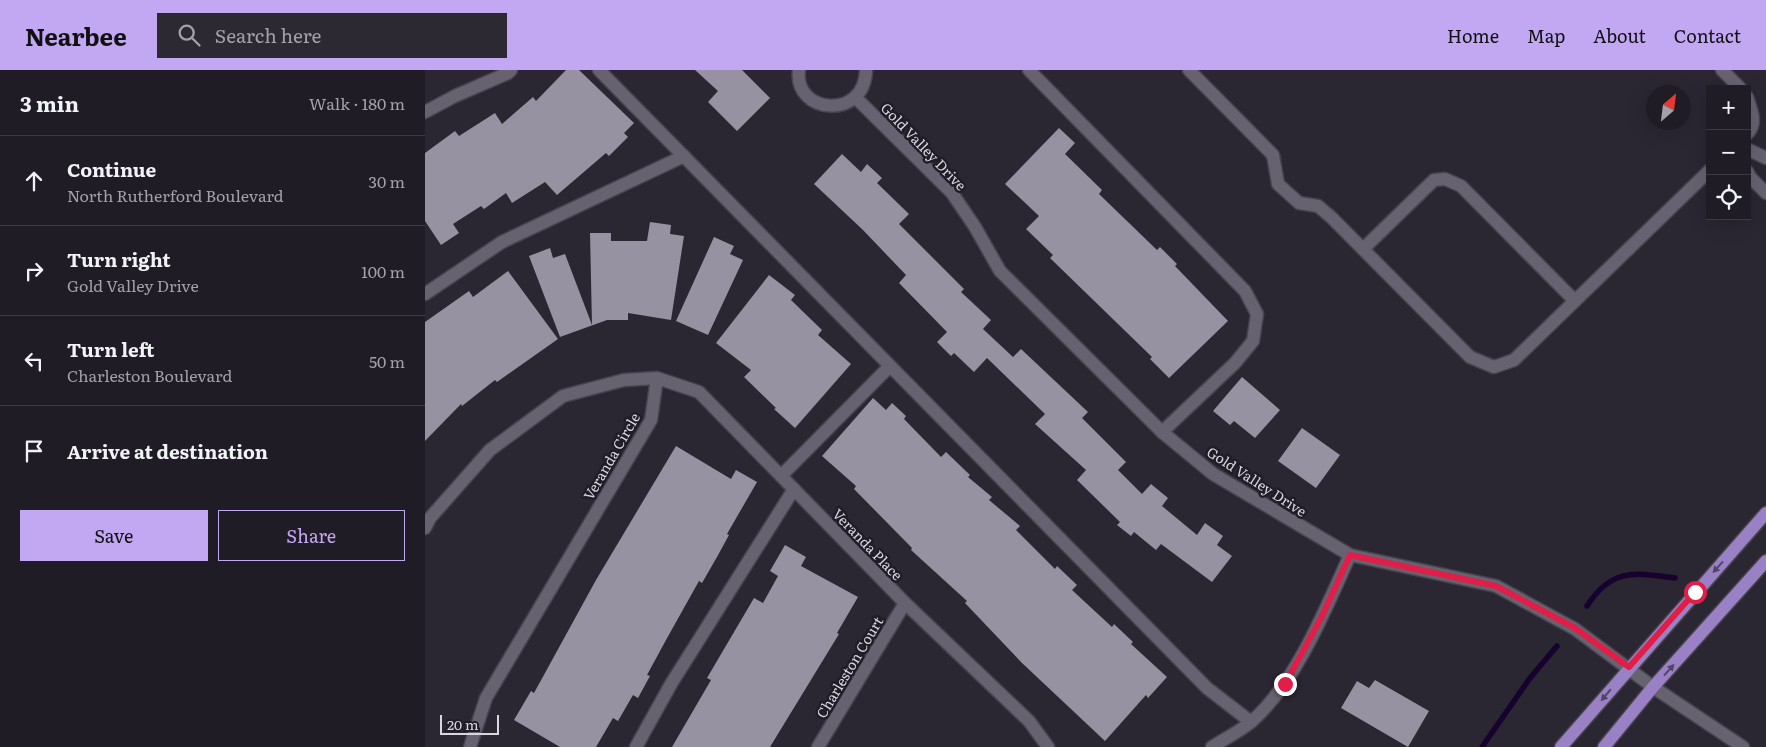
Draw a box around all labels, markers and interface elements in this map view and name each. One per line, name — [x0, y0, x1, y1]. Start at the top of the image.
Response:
search box — [157, 13, 507, 58]
text: Nearbee — [25, 18, 127, 53]
icon: search — [175, 21, 203, 49]
text: Search here — [215, 21, 321, 49]
text: Home — [1447, 22, 1499, 49]
text: Map — [1527, 22, 1565, 49]
text: About — [1593, 22, 1646, 49]
text: Contact — [1674, 22, 1741, 49]
north arrow — [1646, 85, 1691, 130]
map controls — [1706, 85, 1751, 220]
button: + — [1706, 85, 1751, 130]
text: 3 min — [20, 87, 79, 118]
text: Walk · 180 m — [309, 91, 405, 115]
street label: Gold Valley Drive — [877, 98, 971, 194]
button: − — [1706, 130, 1751, 175]
text: Continue — [67, 155, 156, 183]
icon: ahead — [20, 167, 48, 195]
text: 30 m — [368, 169, 405, 193]
button: locate — [1706, 175, 1751, 220]
text: North Rutherford Boulevard — [67, 183, 284, 207]
text: Turn right — [67, 245, 171, 273]
icon: right — [20, 257, 48, 285]
text: 100 m — [361, 259, 405, 283]
text: Gold Valley Drive — [67, 273, 199, 297]
text: Turn left — [67, 335, 154, 363]
icon: left — [20, 347, 48, 375]
text: 50 m — [369, 349, 405, 373]
text: Charleston Boulevard — [67, 363, 232, 387]
street label: Veranda Circle — [578, 409, 644, 503]
icon: arrive — [20, 437, 48, 465]
text: Arrive at destination — [67, 437, 268, 465]
street label: Gold Valley Drive — [1203, 441, 1311, 521]
street label: Veranda Place — [829, 504, 907, 584]
button: Save — [20, 510, 208, 561]
button: Share — [218, 510, 405, 561]
one-way arrow — [1712, 561, 1724, 573]
route start — [1684, 581, 1707, 604]
street label: Charleston Court — [811, 612, 887, 722]
one-way arrow — [1663, 664, 1675, 676]
route end — [1274, 673, 1297, 696]
one-way arrow — [1600, 688, 1611, 701]
scale bar — [440, 712, 499, 735]
text: 20 m — [447, 714, 479, 734]

